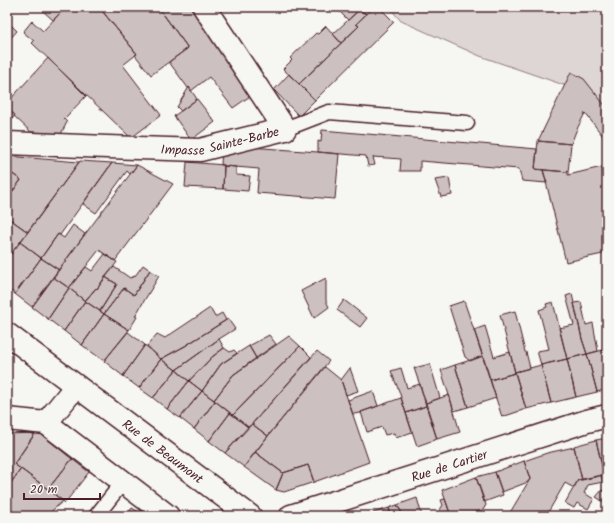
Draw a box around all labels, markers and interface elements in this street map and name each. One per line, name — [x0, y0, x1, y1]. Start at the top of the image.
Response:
street label: Impasse Sainte-Barbe — [160, 122, 282, 162]
street label: Rue de Beaumont — [117, 415, 208, 490]
street label: Rue de Cartier — [409, 444, 491, 489]
scale bar — [24, 475, 100, 501]
text: 20 m — [30, 480, 58, 499]

